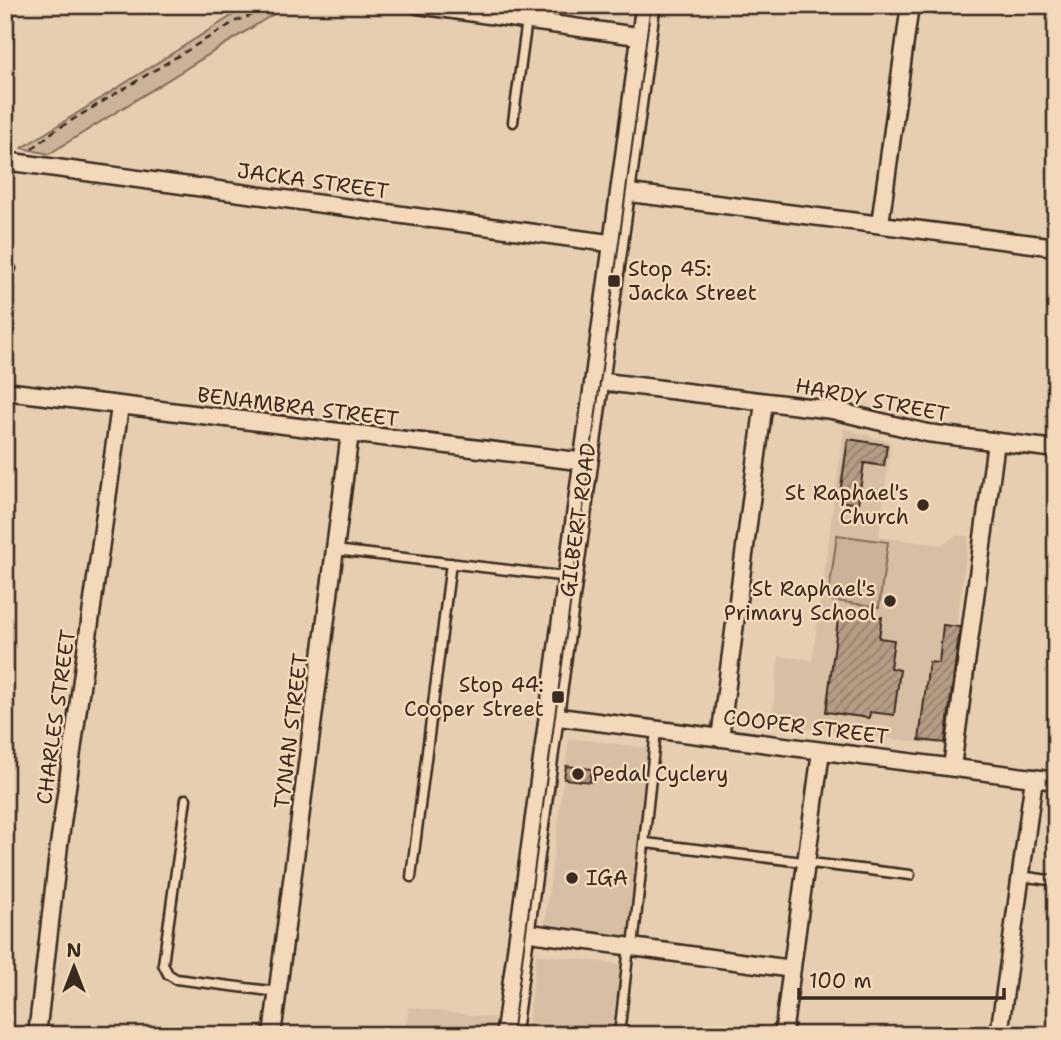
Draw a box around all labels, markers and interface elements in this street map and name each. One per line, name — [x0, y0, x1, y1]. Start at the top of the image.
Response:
street label: JACKA STREET — [235, 156, 391, 206]
place label: Stop 45: Jacka Street — [628, 255, 757, 307]
marker: Stop 45: Jacka Street — [606, 273, 622, 289]
street label: HARDY STREET — [793, 371, 951, 429]
street label: BENAMBRA STREET — [196, 381, 401, 433]
street label: GILBERT ROAD — [553, 441, 603, 599]
place label: St Raphael's Church — [785, 479, 909, 531]
marker: St Raphael's Church — [915, 497, 931, 513]
place label: St Raphael's Primary School — [724, 575, 877, 627]
marker: St Raphael's Primary School — [882, 593, 898, 609]
street label: CHARLES STREET — [30, 628, 82, 806]
street label: TYNAN STREET — [268, 652, 314, 810]
place label: Stop 44: Cooper Street — [404, 671, 544, 723]
marker: Stop 44: Cooper Street — [550, 689, 566, 705]
street label: COOPER STREET — [722, 703, 890, 751]
place label: Pedal Cyclery — [592, 760, 728, 788]
marker: Pedal Cyclery — [570, 766, 586, 782]
place label: IGA — [586, 864, 628, 892]
marker: IGA — [564, 870, 580, 886]
north arrow — [38, 932, 108, 1002]
text: N — [66, 938, 82, 963]
scale bar — [799, 956, 1003, 1000]
text: 100 m — [809, 967, 872, 995]

